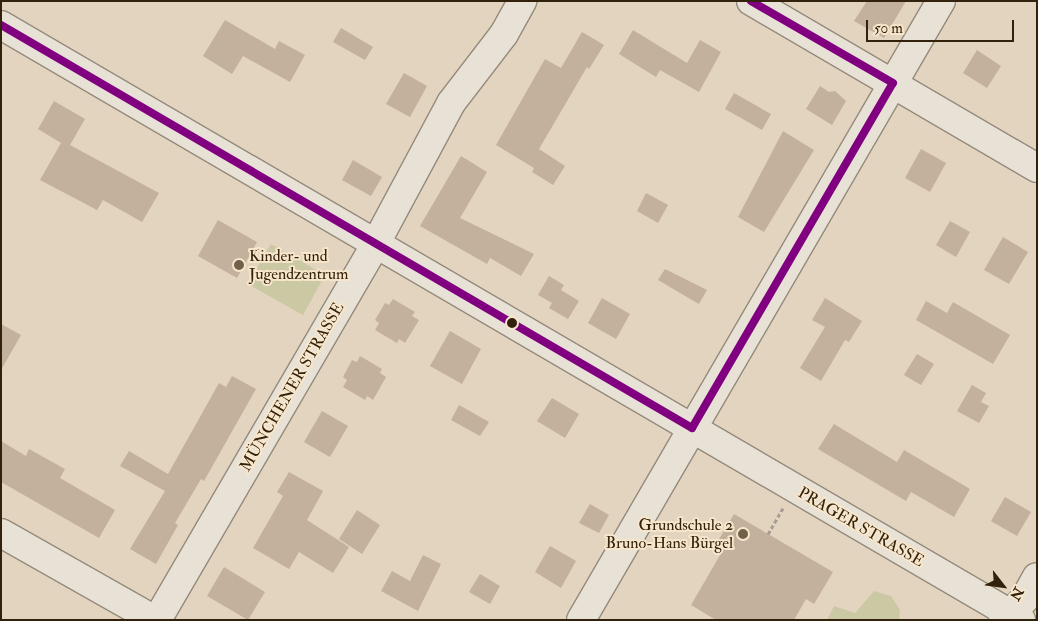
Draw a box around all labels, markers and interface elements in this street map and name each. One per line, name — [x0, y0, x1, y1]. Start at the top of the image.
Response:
scale bar — [868, 10, 1016, 42]
text: 50 m — [874, 19, 903, 38]
place label: Kinder- und Jugendzentrum — [249, 246, 348, 284]
marker: Kinder- und Jugendzentrum — [233, 259, 245, 271]
street label: MÜNCHENER STRASSE — [236, 299, 348, 475]
unlabelled marker — [507, 318, 517, 328]
street label: PRAGER STRASSE — [795, 483, 927, 571]
place label: Grundschule 2 Bruno-Hans Bürgel — [606, 515, 733, 553]
marker: Grundschule 2 Bruno-Hans Bürgel — [737, 528, 749, 540]
north arrow — [978, 561, 1028, 611]
text: N — [1006, 584, 1027, 603]

